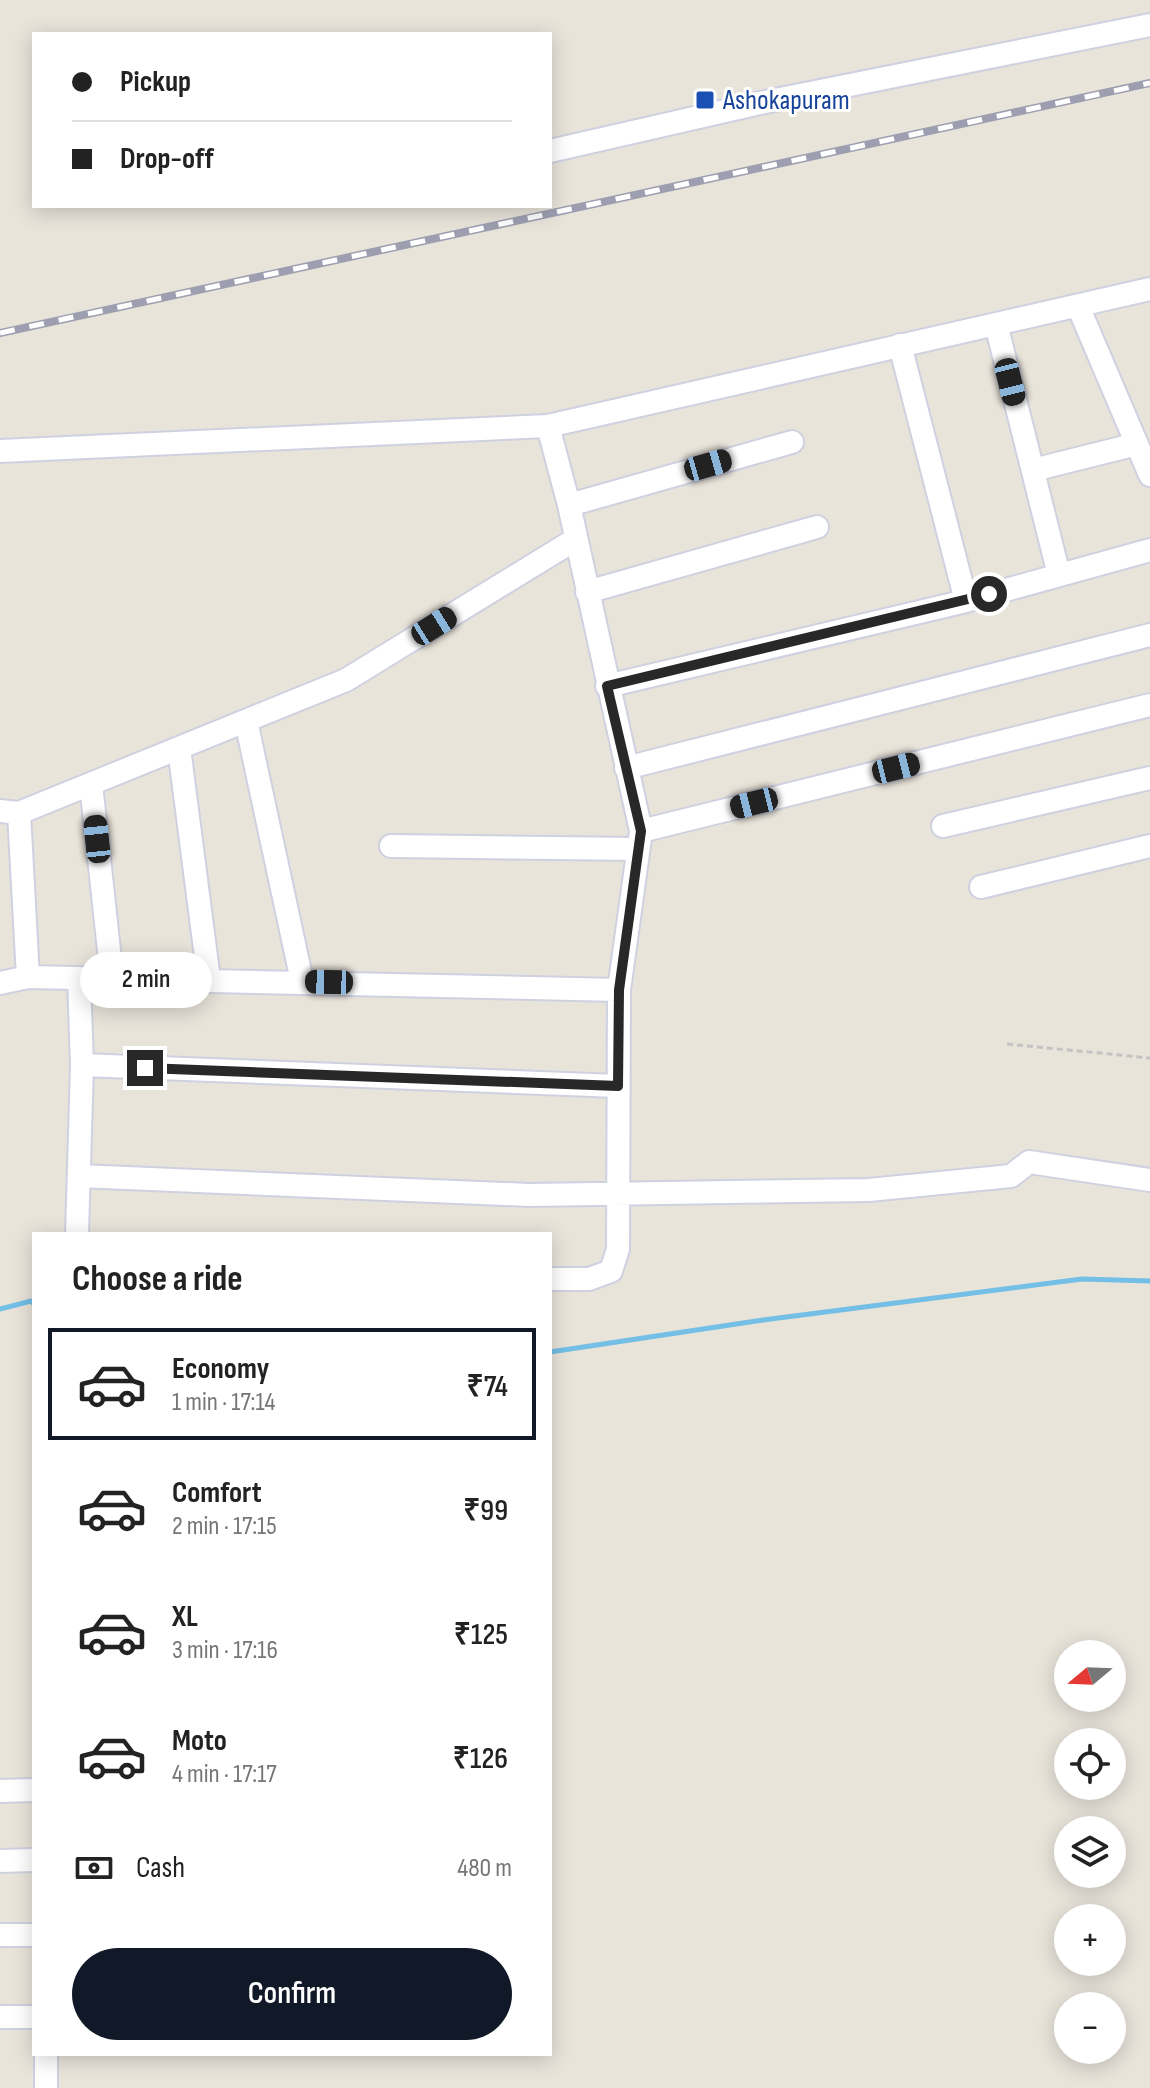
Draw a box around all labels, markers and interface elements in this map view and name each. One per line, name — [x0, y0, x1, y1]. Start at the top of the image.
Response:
text: Pickup — [120, 64, 191, 100]
place label: Ashokapuram — [722, 84, 850, 117]
marker: Ashokapuram — [694, 89, 716, 111]
text: Drop-off — [120, 141, 214, 177]
car — [993, 356, 1027, 408]
car — [682, 447, 734, 483]
route start — [971, 576, 1007, 612]
car — [407, 603, 461, 649]
car — [870, 751, 922, 785]
car — [728, 786, 780, 820]
car — [83, 814, 111, 864]
callout: 2 min — [79, 952, 211, 1008]
text: 2 min — [122, 964, 170, 995]
car — [305, 970, 353, 994]
route end — [127, 1050, 163, 1086]
text: Choose a ride — [72, 1258, 243, 1301]
icon: car — [76, 1348, 148, 1420]
text: Economy — [172, 1351, 269, 1387]
text: ₹74 — [466, 1369, 508, 1405]
text: 1 min · 17:14 — [172, 1387, 275, 1418]
icon: car — [76, 1472, 148, 1544]
text: Comfort — [172, 1475, 262, 1511]
text: ₹99 — [463, 1493, 508, 1529]
text: 2 min · 17:15 — [172, 1511, 277, 1542]
icon: car — [76, 1596, 148, 1668]
text: XL — [172, 1599, 198, 1635]
text: ₹125 — [454, 1617, 508, 1653]
text: 3 min · 17:16 — [172, 1635, 278, 1666]
north arrow — [1054, 1640, 1126, 1712]
map controls — [1054, 1640, 1126, 2064]
icon: car — [76, 1720, 148, 1792]
text: Moto — [172, 1723, 227, 1759]
button: locate — [1054, 1728, 1126, 1800]
text: ₹126 — [453, 1741, 508, 1777]
text: 4 min · 17:17 — [172, 1759, 277, 1790]
button: layers — [1054, 1816, 1126, 1888]
icon: cash — [72, 1846, 116, 1890]
text: Cash — [136, 1850, 185, 1886]
text: 480 m — [457, 1853, 512, 1884]
button: + — [1054, 1904, 1126, 1976]
button: Confirm — [72, 1948, 512, 2040]
button: − — [1054, 1992, 1126, 2064]

